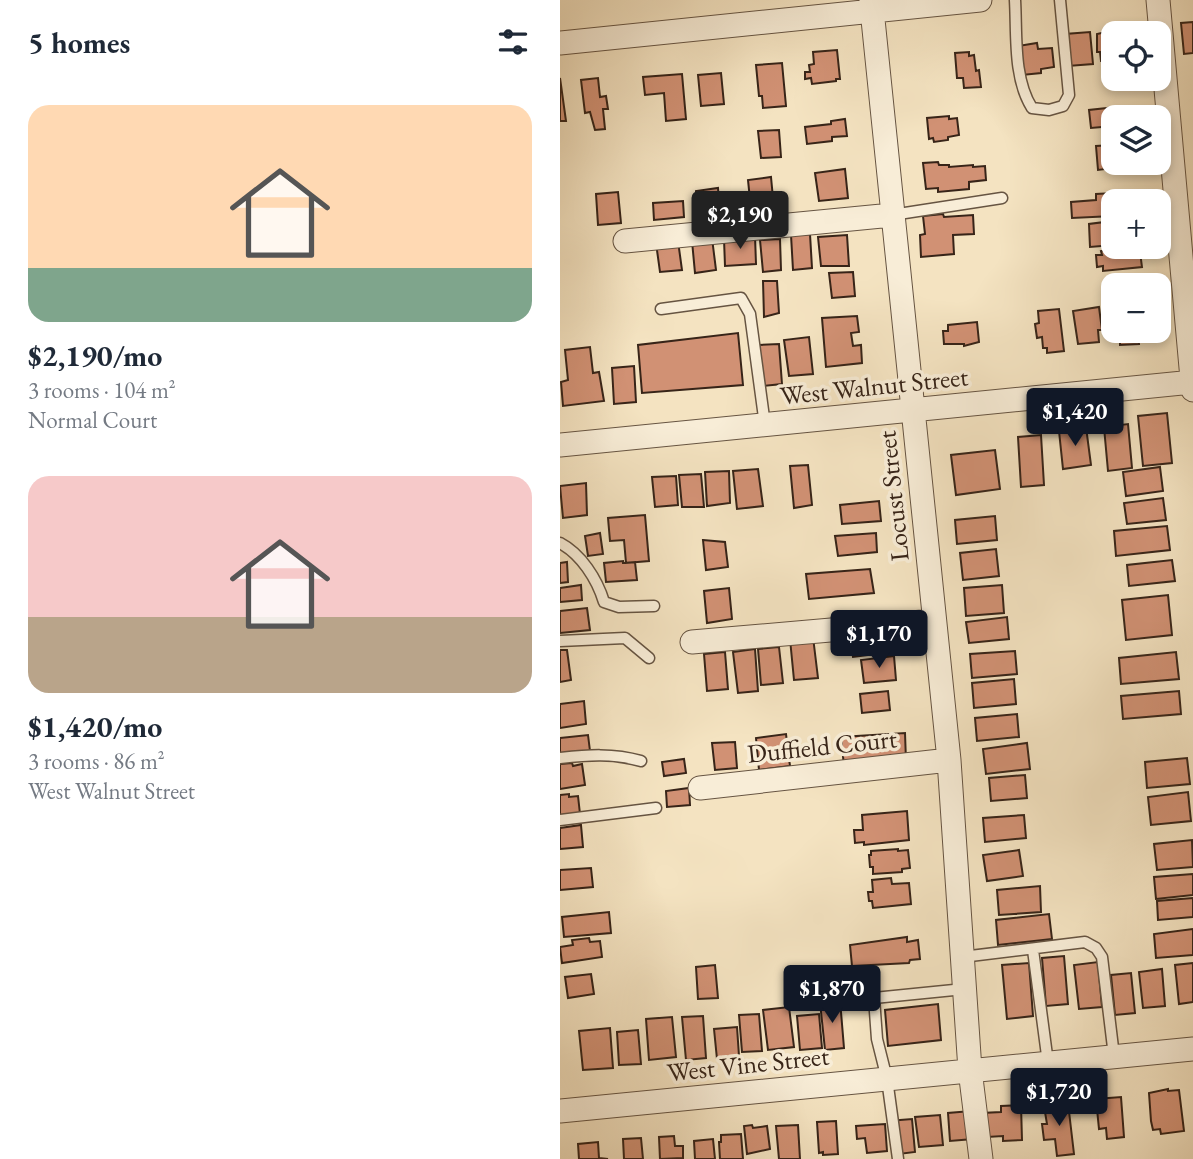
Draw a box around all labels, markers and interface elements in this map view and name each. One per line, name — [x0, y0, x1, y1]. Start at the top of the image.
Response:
map controls — [1101, 21, 1171, 343]
button: locate — [1101, 21, 1171, 91]
text: 5 homes — [28, 23, 130, 62]
icon: filters — [494, 23, 532, 61]
button: layers — [1101, 105, 1171, 175]
icon: home — [217, 150, 343, 276]
button: + — [1101, 189, 1171, 259]
pin: $2,190 — [683, 191, 797, 251]
text: $2,190 — [708, 199, 772, 229]
button: − — [1101, 273, 1171, 343]
text: $2,190/mo — [28, 336, 162, 375]
street label: West Walnut Street — [778, 359, 970, 413]
text: 3 rooms · 104 m² — [28, 375, 176, 405]
pin: $1,420 — [1018, 388, 1132, 448]
text: $1,420 — [1043, 396, 1107, 426]
text: Normal Court — [28, 405, 157, 435]
street label: Locust Street — [869, 429, 917, 563]
icon: home — [217, 521, 343, 647]
pin: $1,170 — [822, 610, 936, 670]
text: $1,170 — [847, 618, 911, 648]
text: $1,420/mo — [28, 707, 162, 746]
street label: Duffield Court — [746, 721, 898, 771]
text: 3 rooms · 86 m² — [28, 746, 165, 776]
text: West Walnut Street — [28, 776, 195, 806]
pin: $1,870 — [775, 965, 889, 1025]
text: $1,870 — [800, 973, 864, 1003]
street label: West Vine Street — [665, 1039, 831, 1089]
pin: $1,720 — [1002, 1068, 1116, 1128]
text: $1,720 — [1027, 1076, 1091, 1106]

